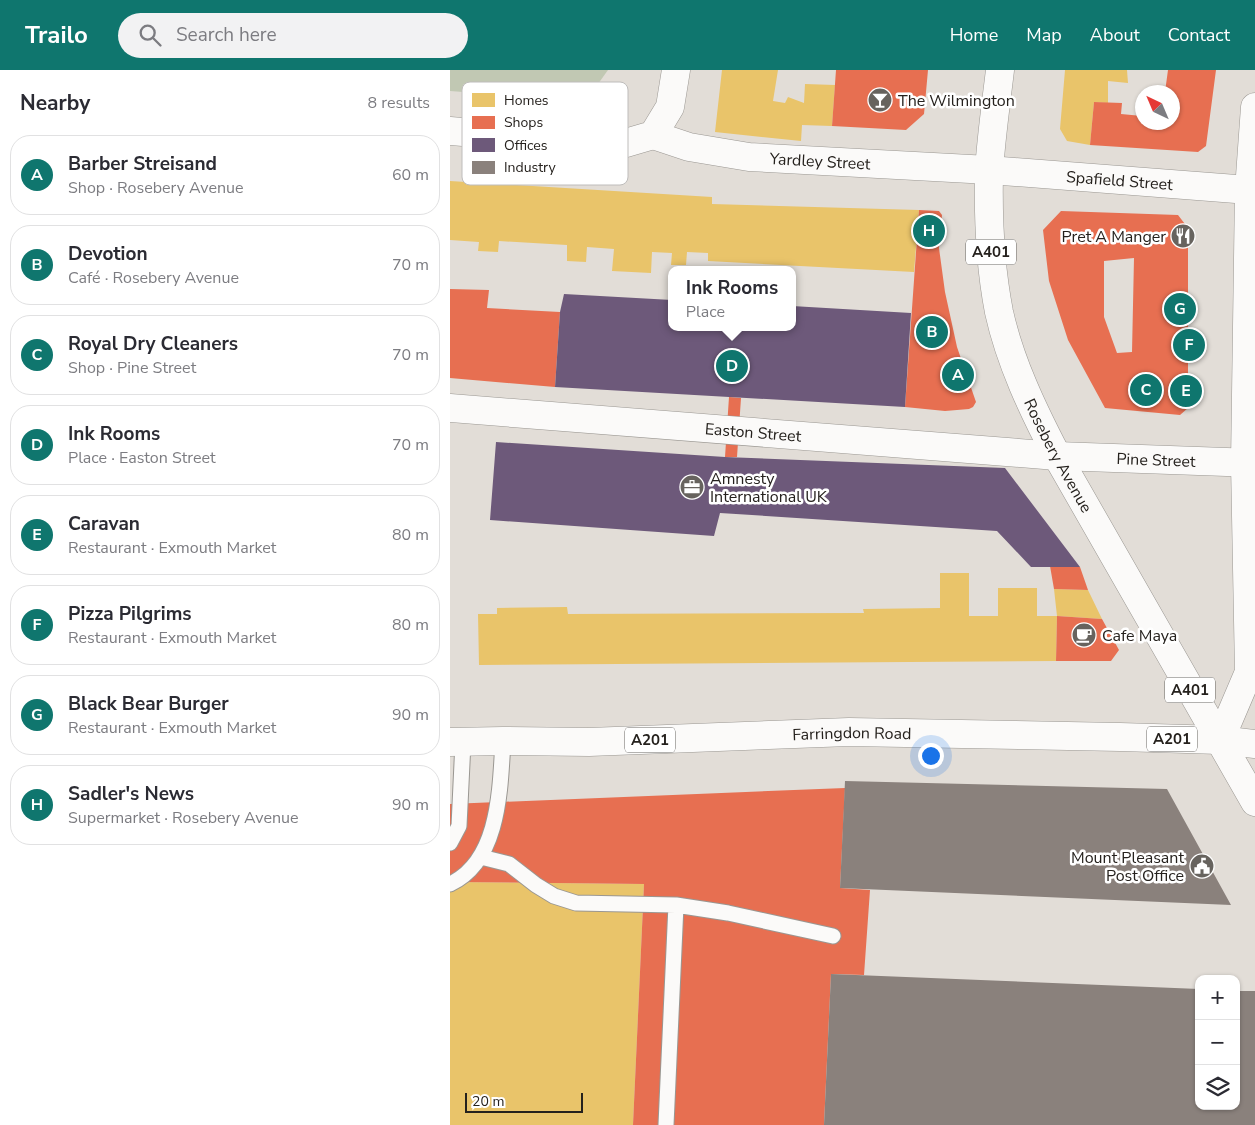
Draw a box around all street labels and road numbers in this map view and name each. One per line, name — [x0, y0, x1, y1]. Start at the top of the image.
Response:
street label: Yardley Street — [768, 148, 871, 176]
street label: Spafield Street — [1065, 166, 1174, 196]
road number: A401 — [966, 240, 1016, 264]
street label: Rosebery Avenue — [1018, 395, 1097, 517]
street label: Easton Street — [704, 418, 802, 448]
street label: Pine Street — [1116, 448, 1196, 473]
road number: A401 — [1165, 678, 1215, 702]
street label: Farringdon Road — [792, 722, 912, 746]
road number: A201 — [1147, 726, 1197, 752]
road number: A201 — [625, 728, 675, 752]

